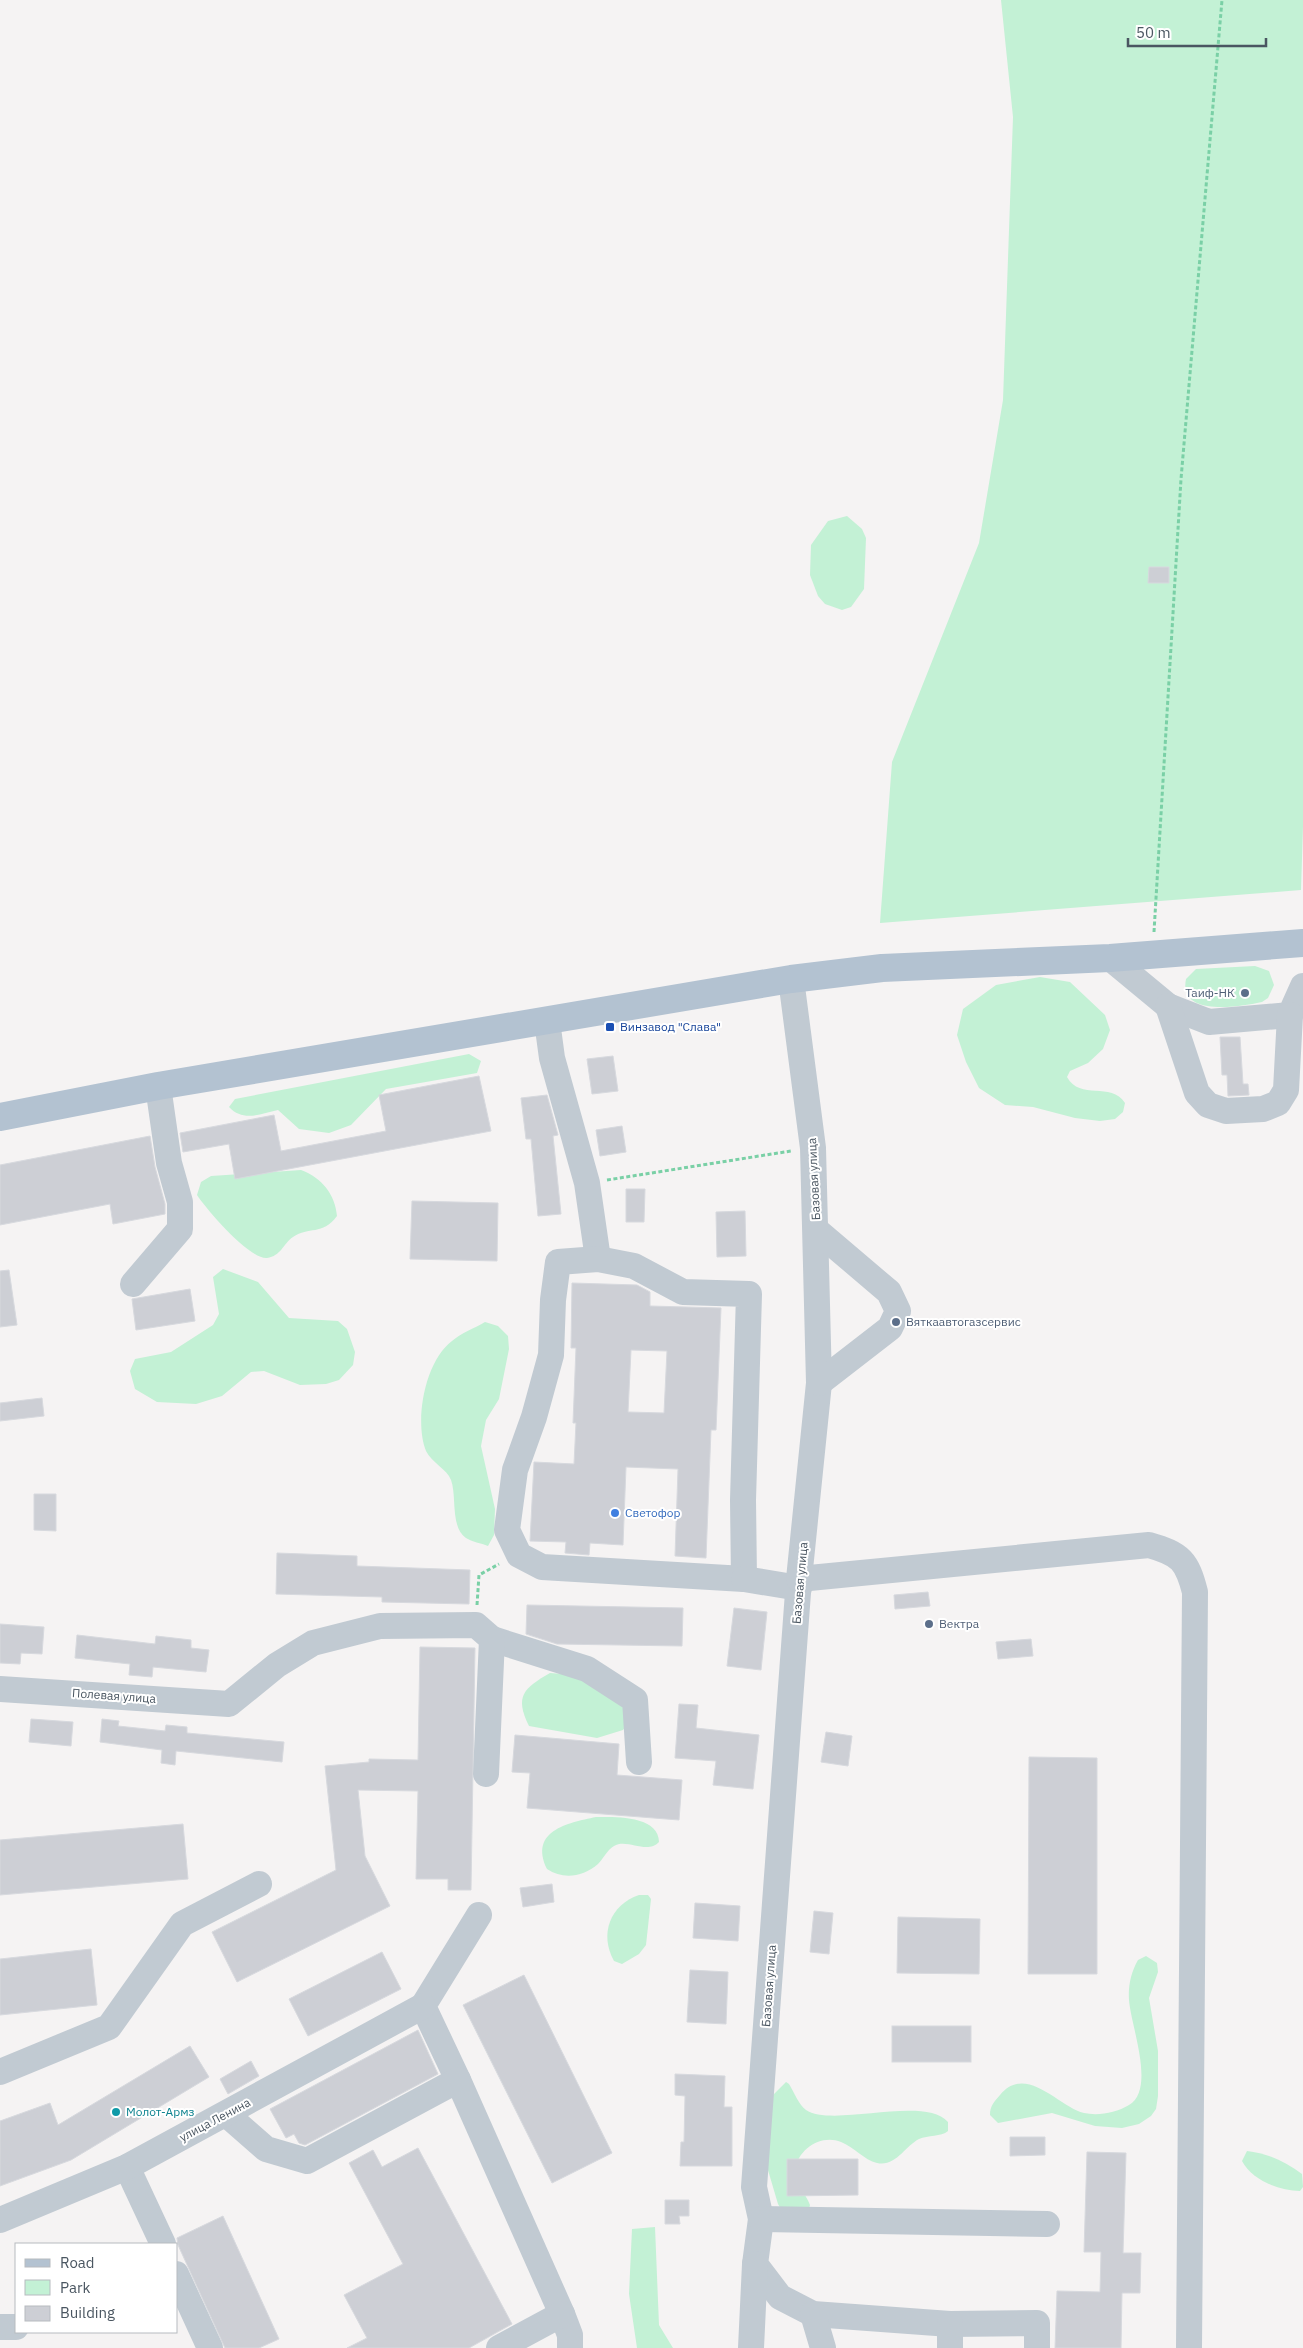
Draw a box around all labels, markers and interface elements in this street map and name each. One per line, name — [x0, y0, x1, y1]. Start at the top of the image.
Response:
scale bar — [1128, 15, 1266, 47]
text: 50 m — [1136, 23, 1171, 42]
place label: Таиф-НК — [1185, 985, 1235, 1000]
marker: Таиф-НК — [1239, 987, 1251, 999]
place label: Винзавод "Слава" — [620, 1019, 721, 1034]
marker: Винзавод "Слава" — [604, 1021, 616, 1033]
street label: Базовая улица — [804, 1137, 823, 1221]
place label: Вяткаавтогазсервис — [906, 1314, 1021, 1329]
marker: Вяткаавтогазсервис — [890, 1316, 902, 1328]
place label: Светофор — [625, 1505, 681, 1520]
marker: Светофор — [609, 1507, 621, 1519]
street label: Базовая улица — [788, 1541, 811, 1625]
place label: Вектра — [939, 1616, 980, 1631]
marker: Вектра — [923, 1618, 935, 1630]
street label: Полевая улица — [72, 1685, 157, 1706]
street label: Базовая улица — [758, 1944, 779, 2028]
street label: улица Ленина — [177, 2094, 253, 2145]
place label: Молот-Армз — [126, 2104, 195, 2119]
marker: Молот-Армз — [110, 2106, 122, 2118]
legend — [15, 2243, 178, 2333]
text: Road — [60, 2253, 95, 2272]
text: Park — [60, 2278, 90, 2297]
text: Building — [60, 2303, 115, 2322]

